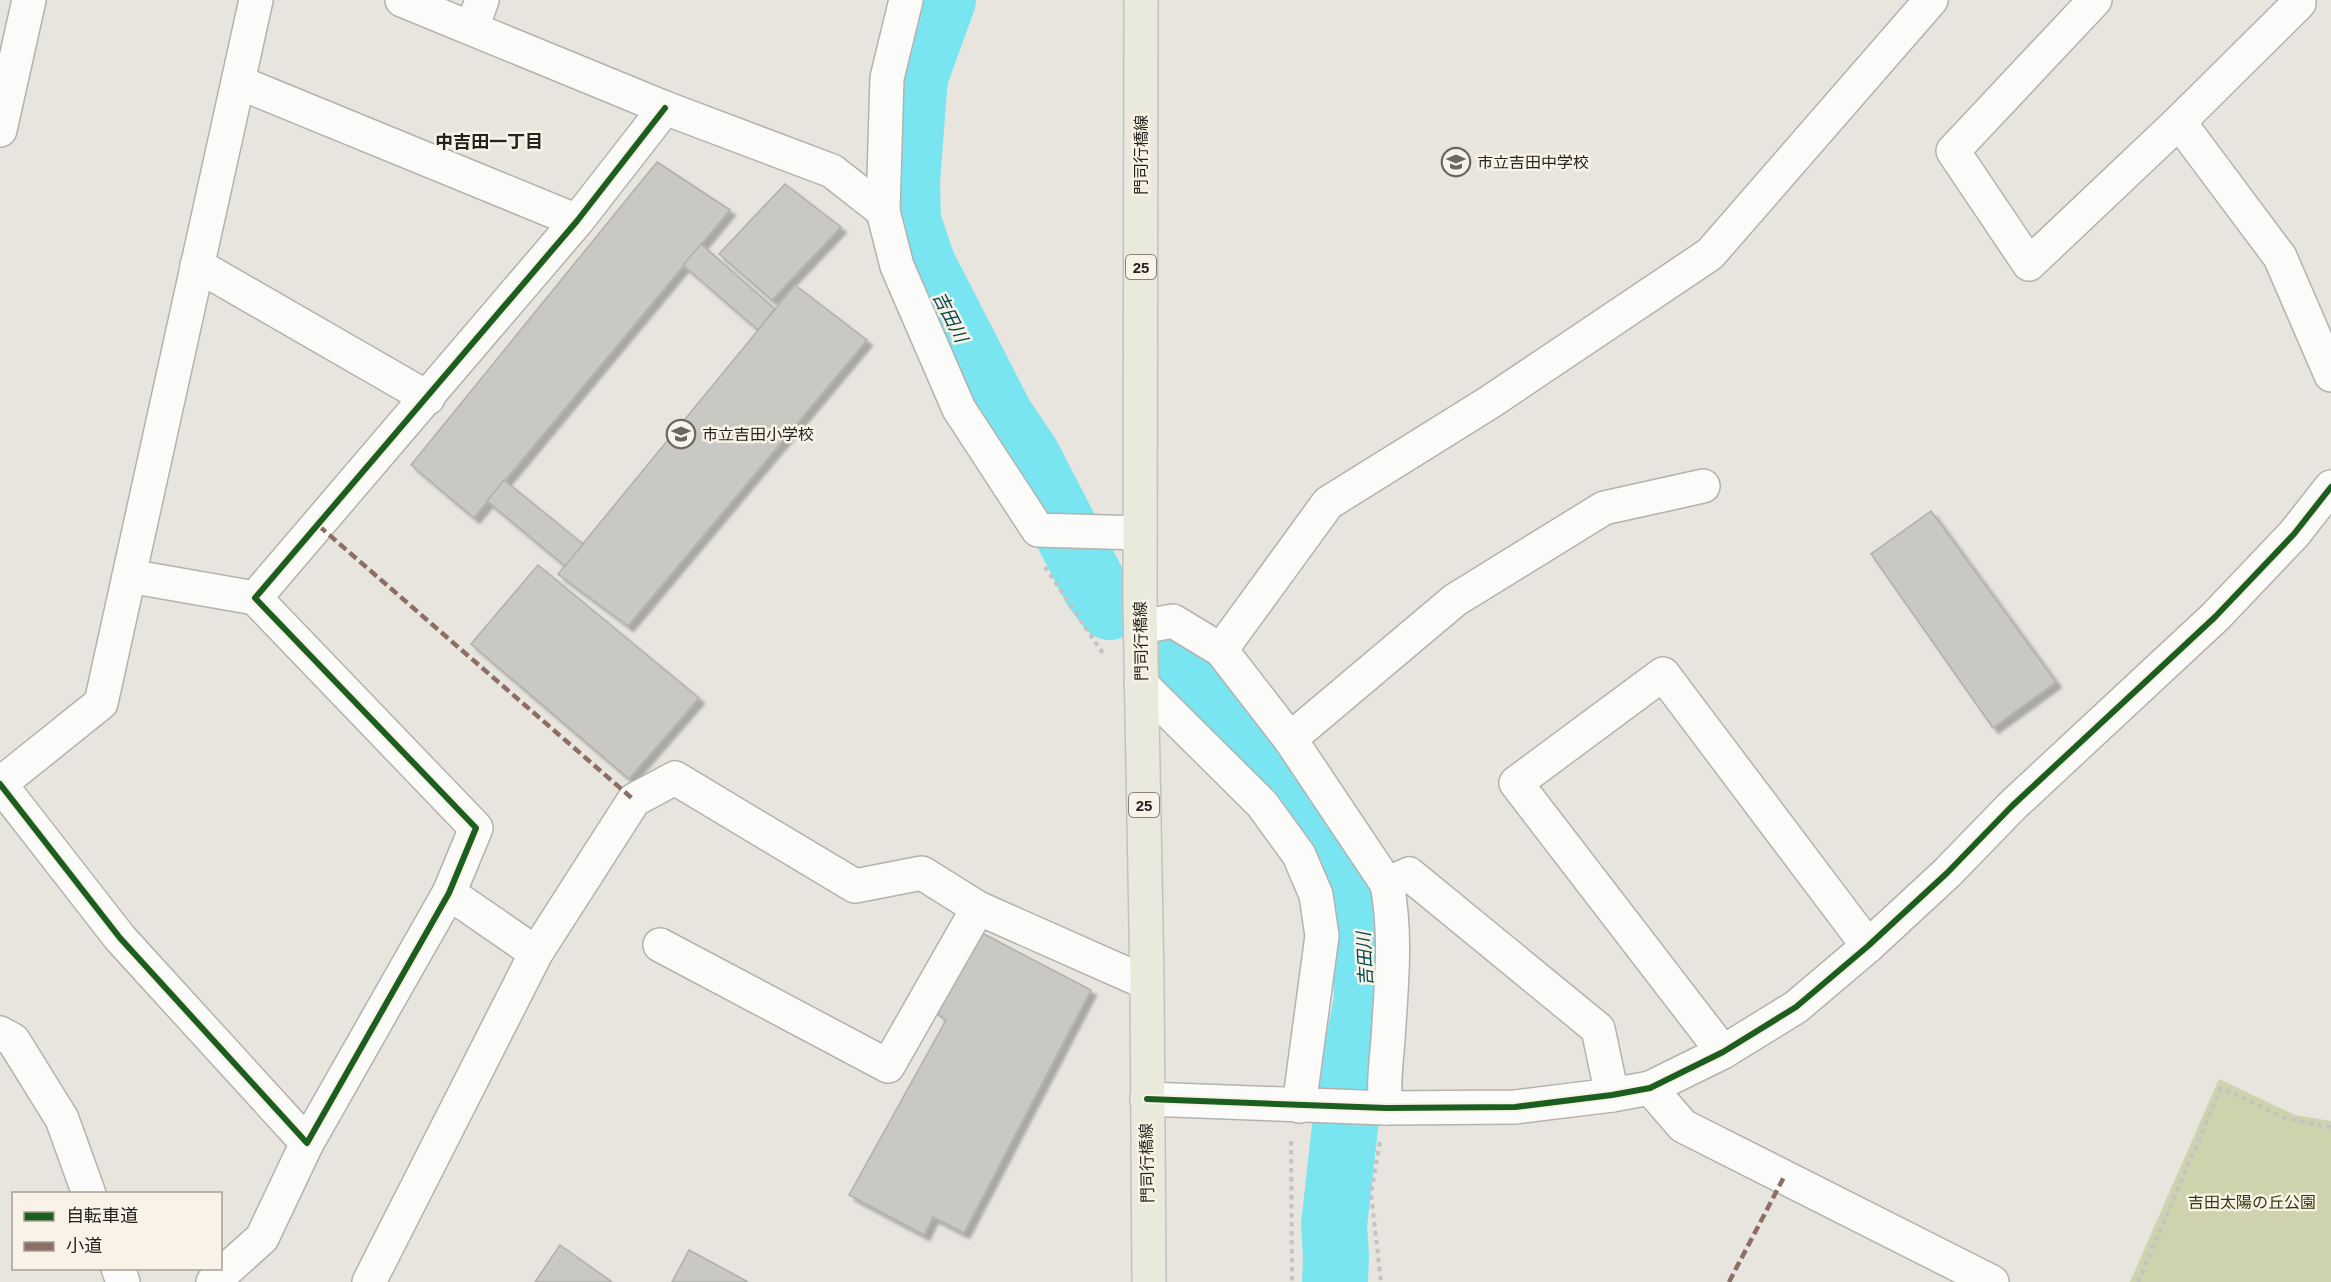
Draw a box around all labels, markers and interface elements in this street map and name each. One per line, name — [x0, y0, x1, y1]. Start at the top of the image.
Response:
street label: 門司行橋線 — [1133, 115, 1150, 195]
district label: 中吉田一丁目 — [435, 132, 543, 152]
school or university icon: 市立吉田中学校 — [1440, 146, 1472, 178]
place label: 市立吉田中学校 — [1477, 154, 1589, 171]
road number: 25 — [1126, 255, 1156, 279]
water label: 吉田川 — [929, 288, 972, 347]
school or university icon: 市立吉田小学校 — [665, 418, 697, 450]
place label: 市立吉田小学校 — [702, 426, 814, 443]
street label: 門司行橋線 — [1132, 601, 1150, 681]
road number: 25 — [1129, 793, 1159, 817]
water label: 吉田川 — [1353, 930, 1376, 986]
street label: 門司行橋線 — [1138, 1123, 1156, 1203]
legend — [12, 1192, 222, 1270]
park label: 吉田太陽の丘公園 — [2188, 1194, 2316, 1211]
text: 自転車道 — [66, 1206, 138, 1226]
text: 小道 — [66, 1236, 102, 1256]

